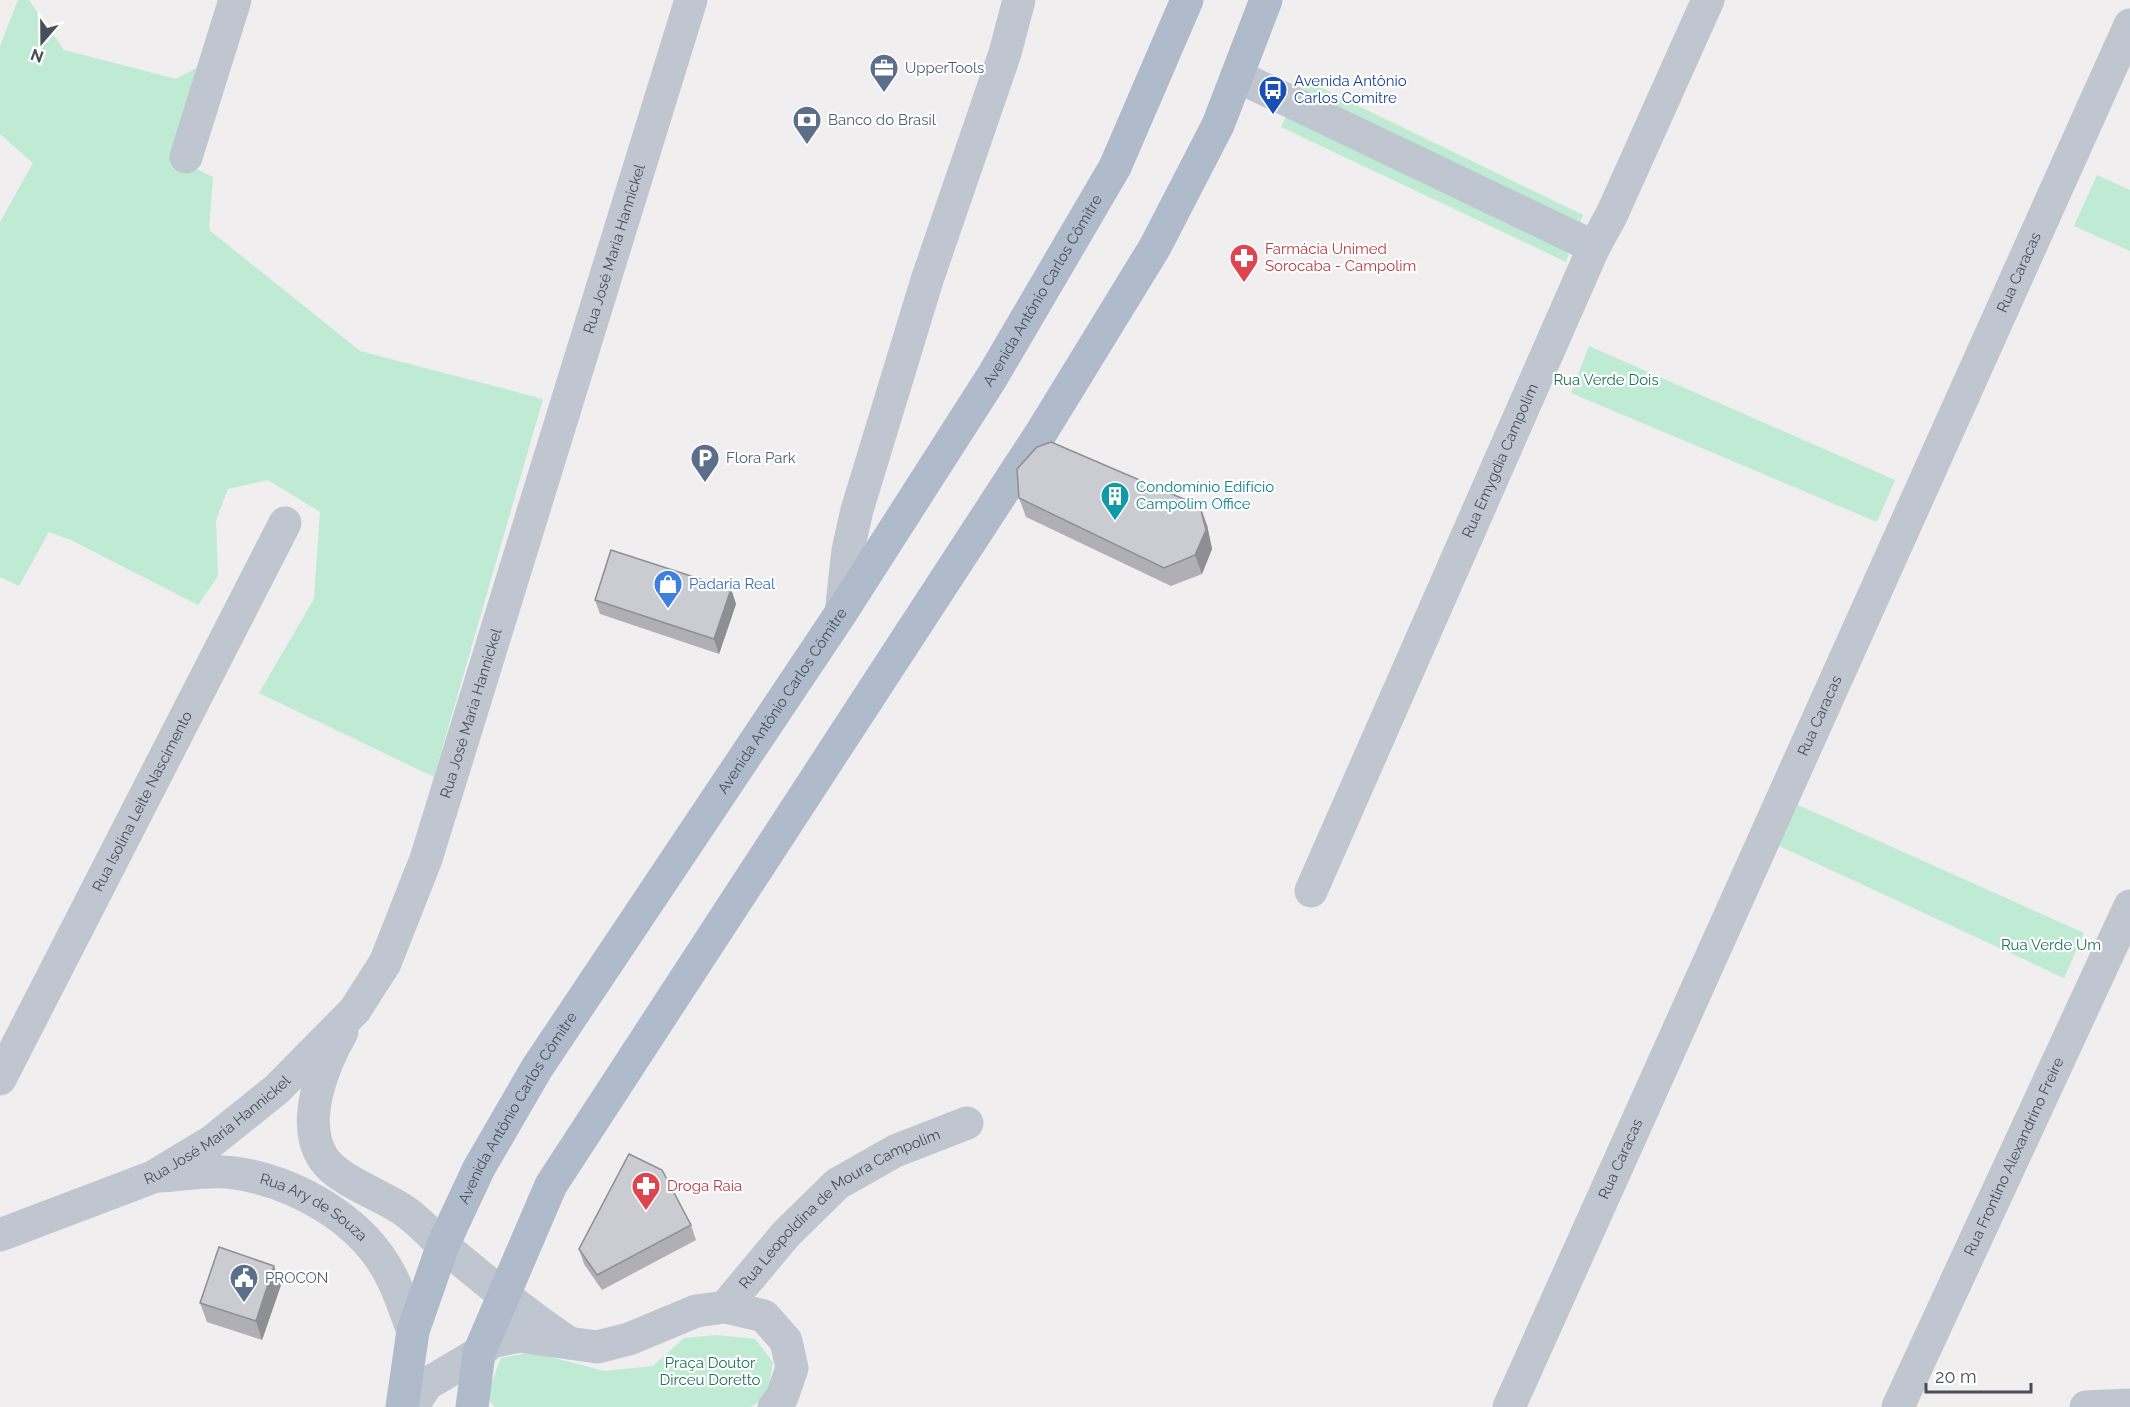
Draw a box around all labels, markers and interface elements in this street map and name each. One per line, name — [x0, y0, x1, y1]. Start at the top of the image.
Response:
north arrow — [12, 12, 72, 72]
text: N — [28, 45, 46, 67]
office icon: UpperTools — [868, 52, 900, 94]
place label: UpperTools — [905, 59, 984, 77]
place label: Avenida Antônio Carlos Comitre — [1294, 72, 1407, 107]
bus stop icon: Avenida Antônio Carlos Comitre — [1257, 74, 1289, 116]
bank icon: Banco do Brasil — [791, 104, 823, 146]
place label: Banco do Brasil — [828, 111, 937, 129]
street label: Rua José Maria Hannickel — [580, 161, 649, 336]
street label: Avenida Antônio Carlos Cômitre — [979, 191, 1106, 390]
street label: Rua Caracas — [1993, 229, 2045, 315]
place label: Farmácia Unimed Sorocaba - Campolim — [1265, 240, 1416, 275]
pharmacy icon: Farmácia Unimed Sorocaba - Campolim — [1228, 242, 1260, 284]
park label: Rua Verde Dois — [1553, 371, 1659, 389]
street label: Rua Emygdia Campolim — [1458, 381, 1542, 541]
parking icon: Flora Park — [689, 442, 721, 484]
place label: Flora Park — [726, 449, 796, 467]
place label: Condomínio Edifício Campolim Office — [1136, 478, 1274, 513]
building icon: Condomínio Edifício Campolim Office — [1099, 480, 1131, 522]
shop icon: Padaria Real — [652, 568, 684, 610]
place label: Padaria Real — [689, 575, 776, 593]
street label: Avenida Antônio Carlos Cômitre — [714, 604, 851, 797]
street label: Rua José Maria Hannickel — [436, 625, 506, 800]
street label: Rua Caracas — [1794, 673, 1846, 759]
street label: Rua Isolina Leite Nascimento — [89, 708, 196, 895]
park label: Rua Verde Um — [2001, 936, 2101, 954]
street label: Avenida Antônio Carlos Cômitre — [454, 1009, 581, 1207]
street label: Rua Frontino Alexandrino Freire — [1960, 1054, 2068, 1259]
street label: Rua José Maria Hannickel — [141, 1071, 295, 1189]
street label: Rua Caracas — [1595, 1116, 1646, 1202]
street label: Rua Leopoldina de Moura Campolim — [735, 1125, 943, 1292]
street label: Rua Ary de Souza — [258, 1170, 371, 1245]
pharmacy icon: Droga Raia — [630, 1170, 662, 1212]
place label: Droga Raia — [667, 1177, 742, 1195]
public building icon: PROCON — [228, 1262, 260, 1304]
place label: PROCON — [265, 1269, 328, 1287]
park label: Praça Doutor Dirceu Doretto — [660, 1354, 761, 1389]
scale bar — [1926, 1356, 2031, 1394]
text: 20 m — [1935, 1366, 1977, 1387]

